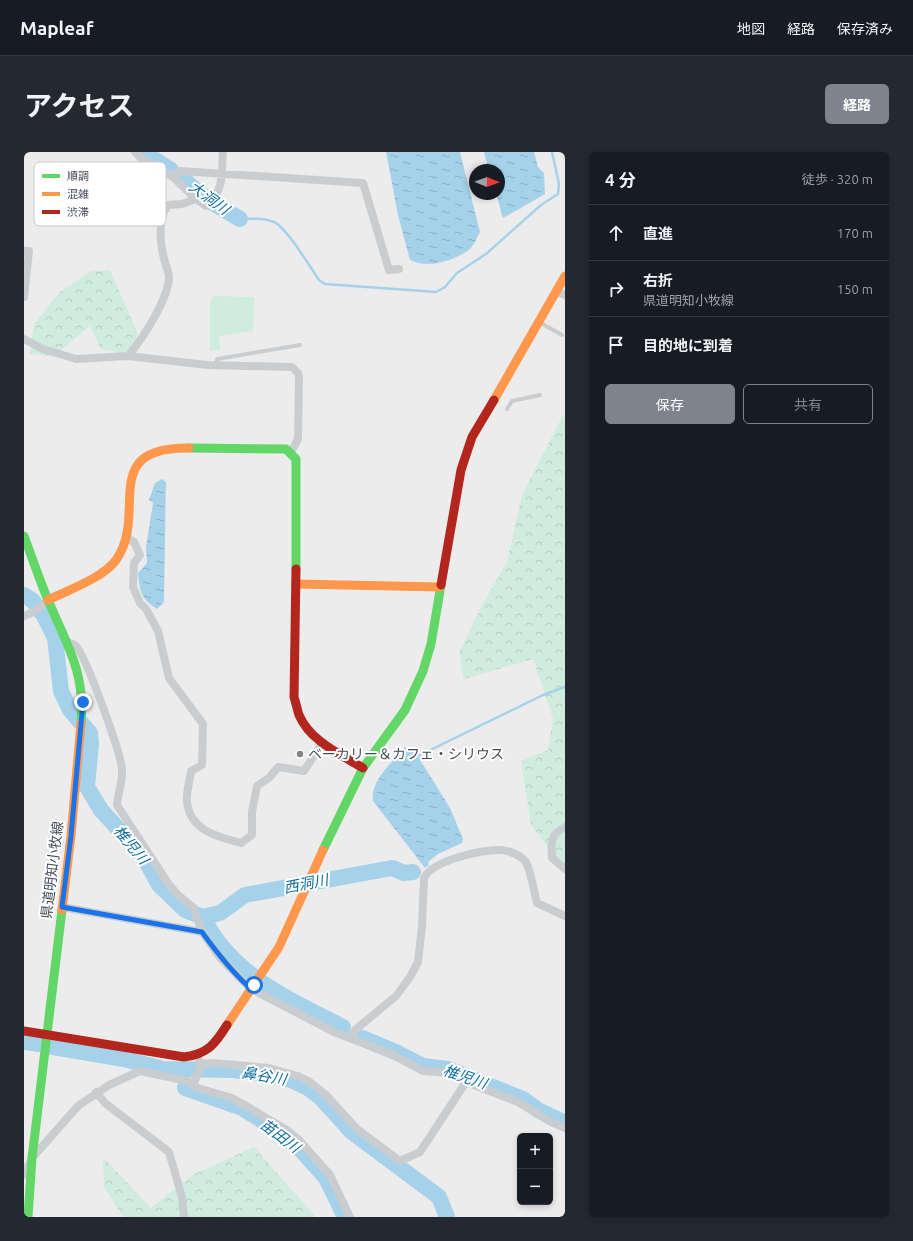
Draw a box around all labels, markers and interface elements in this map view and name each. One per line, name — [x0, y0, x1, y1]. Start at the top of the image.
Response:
text: Mapleaf — [20, 17, 93, 39]
text: 地図 — [737, 21, 765, 37]
text: 経路 — [787, 21, 815, 37]
text: 保存済み — [837, 21, 893, 37]
button: 経路 — [825, 84, 889, 124]
text: アクセス — [24, 90, 135, 121]
legend — [34, 162, 166, 226]
north arrow — [469, 164, 505, 200]
text: 順調 — [67, 170, 89, 182]
text: 4 分 — [605, 170, 636, 189]
text: 徒歩 · 320 m — [802, 172, 873, 186]
water label: 大洞川 — [186, 177, 234, 219]
text: 混雑 — [67, 188, 89, 200]
text: 渋滞 — [67, 206, 89, 218]
icon: ahead — [605, 222, 627, 244]
text: 直進 — [643, 225, 673, 242]
text: 170 m — [837, 226, 873, 240]
text: 右折 — [643, 272, 673, 289]
icon: right — [605, 278, 627, 300]
text: 150 m — [837, 282, 873, 296]
text: 県道明知小牧線 — [643, 293, 734, 307]
icon: arrive — [605, 334, 627, 356]
text: 目的地に到着 — [643, 337, 733, 354]
button: 保存 — [605, 384, 735, 424]
button: 共有 — [743, 384, 873, 424]
route end — [74, 693, 92, 711]
place label: ベーカリー＆カフェ・シリウス — [308, 746, 504, 762]
marker: ベーカリー＆カフェ・シリウス — [295, 749, 305, 759]
street label: 県道明知小牧線 — [38, 820, 66, 920]
water label: 椎児川 — [110, 822, 154, 869]
water label: 西洞川 — [282, 870, 332, 896]
route start — [245, 976, 263, 994]
water label: 椎児川 — [441, 1061, 491, 1093]
water label: 鼻谷川 — [240, 1063, 290, 1088]
water label: 苗田川 — [257, 1115, 305, 1157]
map controls — [517, 1133, 553, 1205]
button: + — [517, 1133, 553, 1169]
button: − — [517, 1169, 553, 1205]

